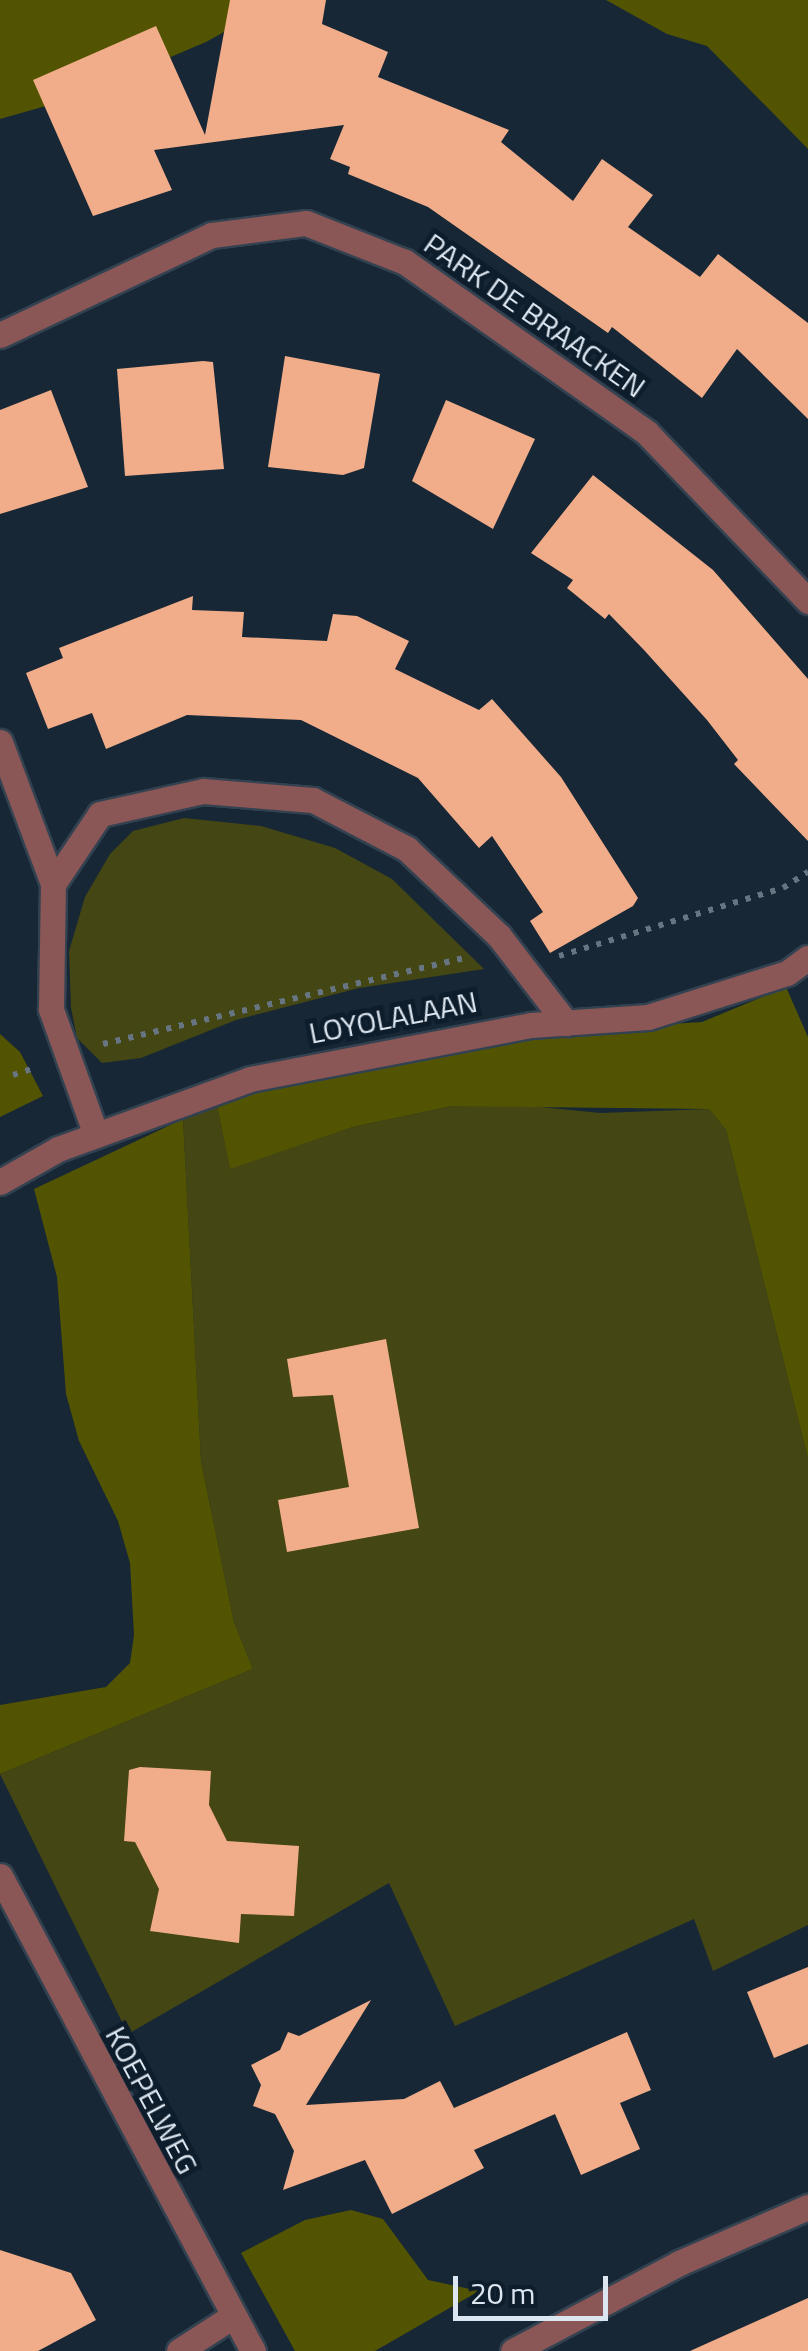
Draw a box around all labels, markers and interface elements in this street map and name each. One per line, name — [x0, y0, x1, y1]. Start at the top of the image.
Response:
street label: PARK DE BRAACKEN — [417, 225, 653, 405]
street label: LOYOLALAAN — [306, 983, 480, 1051]
street label: KOEPELWEG — [98, 2020, 206, 2180]
scale bar — [458, 2256, 613, 2318]
text: 20 m — [470, 2270, 535, 2316]

